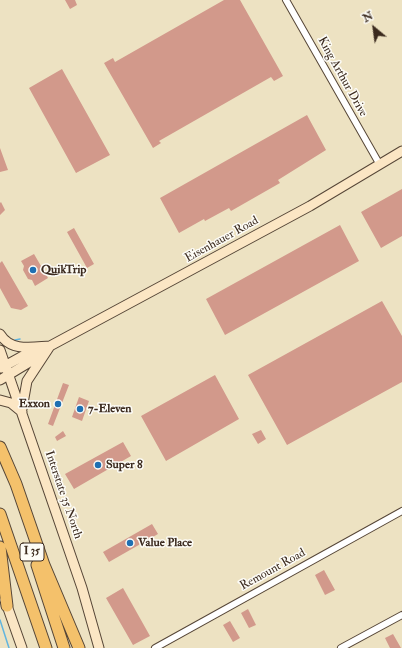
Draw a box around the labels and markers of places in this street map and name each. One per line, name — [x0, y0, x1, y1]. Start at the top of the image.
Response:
place label: QuikTrip — [41, 263, 86, 277]
marker: QuikTrip — [28, 265, 38, 275]
place label: Exxon — [19, 397, 50, 411]
marker: Exxon — [53, 399, 63, 409]
place label: 7-Eleven — [88, 402, 132, 416]
marker: 7-Eleven — [75, 404, 85, 414]
place label: Super 8 — [106, 458, 143, 472]
marker: Super 8 — [93, 460, 103, 470]
place label: Value Place — [138, 536, 192, 550]
marker: Value Place — [125, 538, 135, 548]

